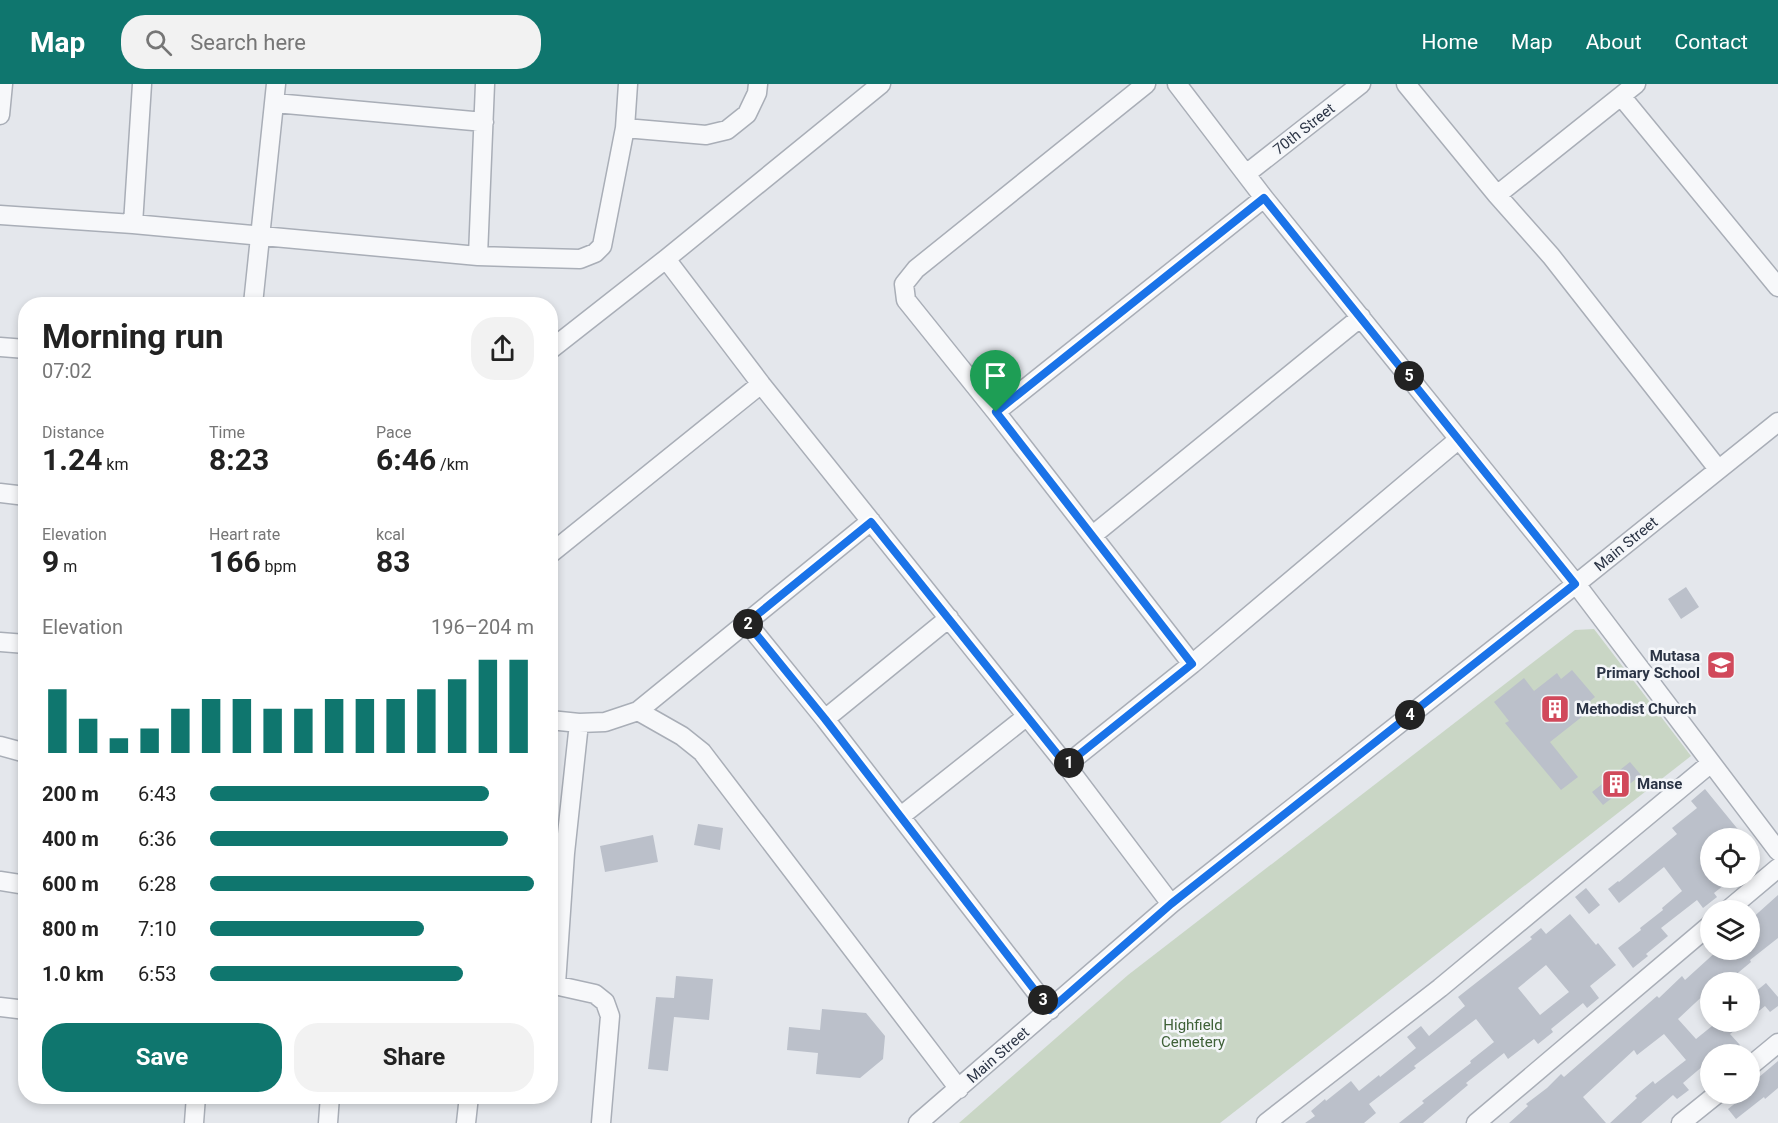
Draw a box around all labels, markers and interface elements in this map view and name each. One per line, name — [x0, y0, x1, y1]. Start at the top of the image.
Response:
search box — [121, 15, 541, 69]
text: Map — [30, 26, 85, 59]
icon: search — [142, 26, 175, 59]
text: Search here — [190, 30, 306, 55]
text: Home — [1422, 30, 1478, 54]
text: Map — [1511, 30, 1553, 54]
text: About — [1586, 30, 1642, 54]
text: Contact — [1675, 30, 1748, 54]
street label: 70th Street — [1270, 99, 1339, 159]
text: Morning run — [42, 317, 223, 356]
button: share — [471, 317, 534, 380]
pin — [970, 350, 1021, 412]
text: 07:02 — [42, 359, 92, 383]
icon: arrive — [979, 359, 1012, 392]
pin: 5 — [1394, 361, 1424, 391]
text: 5 — [1404, 366, 1414, 385]
text: Distance — [42, 423, 104, 442]
text: Time — [209, 423, 245, 442]
text: Pace — [376, 423, 412, 442]
text: 1.24 — [42, 442, 102, 477]
text: 8:23 — [209, 442, 269, 477]
text: 6:46 — [376, 442, 436, 477]
text: km — [102, 455, 128, 474]
text: /km — [436, 455, 469, 474]
street label: Main Street — [1591, 513, 1661, 575]
text: Elevation — [42, 525, 107, 544]
text: Heart rate — [209, 525, 280, 544]
text: kcal — [376, 525, 405, 544]
text: 9 — [42, 544, 59, 579]
text: 166 — [209, 544, 261, 579]
text: 83 — [376, 544, 410, 579]
text: m — [59, 557, 77, 576]
text: bpm — [261, 557, 297, 576]
pin: 2 — [733, 609, 763, 639]
text: 2 — [743, 614, 753, 633]
text: Elevation — [42, 615, 123, 639]
text: 196–204 m — [431, 615, 534, 639]
place label: Mutasa Primary School — [1597, 647, 1700, 682]
school or university icon: Mutasa Primary School — [1705, 649, 1737, 681]
building icon: Methodist Church — [1539, 693, 1571, 725]
pin: 4 — [1395, 700, 1425, 730]
place label: Methodist Church — [1576, 700, 1696, 718]
text: 4 — [1405, 705, 1415, 724]
pin: 1 — [1054, 748, 1084, 778]
text: 1 — [1064, 753, 1074, 772]
building icon: Manse — [1600, 768, 1632, 800]
place label: Manse — [1637, 775, 1682, 793]
text: 200 m — [42, 782, 99, 806]
text: 6:43 — [138, 782, 177, 806]
text: 400 m — [42, 827, 99, 851]
text: 6:36 — [138, 827, 177, 851]
map controls — [1700, 828, 1760, 1104]
button: locate — [1700, 828, 1760, 888]
text: 600 m — [42, 872, 99, 896]
text: 6:28 — [138, 872, 177, 896]
button: layers — [1700, 900, 1760, 960]
text: 800 m — [42, 917, 99, 941]
text: 7:10 — [138, 917, 177, 941]
text: 1.0 km — [42, 962, 104, 986]
text: 6:53 — [138, 962, 177, 986]
button: + — [1700, 972, 1760, 1032]
pin: 3 — [1028, 985, 1058, 1015]
text: 3 — [1038, 990, 1048, 1009]
park label: Highfield Cemetery — [1161, 1016, 1225, 1051]
button: Save — [42, 1023, 282, 1092]
button: Share — [294, 1023, 534, 1092]
street label: Main Street — [963, 1023, 1033, 1087]
button: − — [1700, 1044, 1760, 1104]

